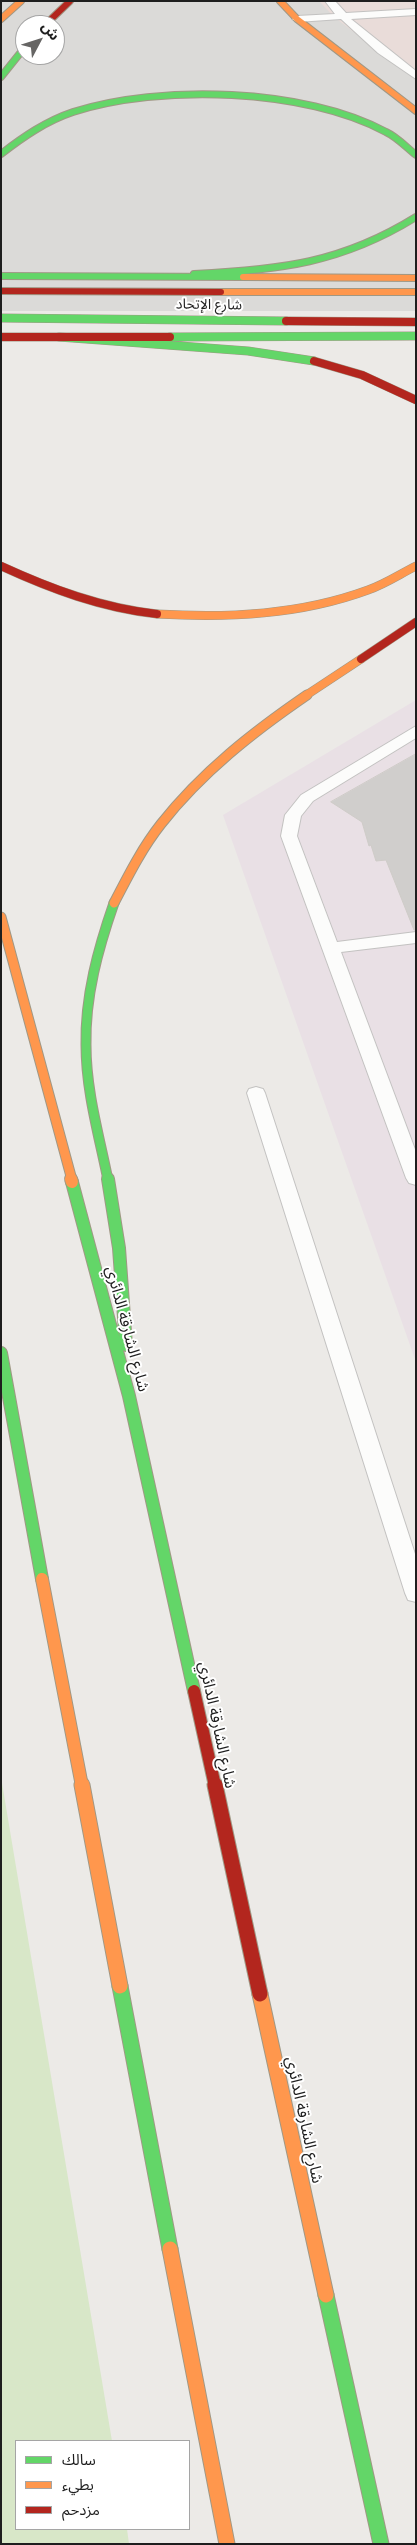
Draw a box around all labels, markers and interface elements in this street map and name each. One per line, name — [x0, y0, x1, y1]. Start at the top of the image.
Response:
north arrow — [15, 15, 65, 65]
text: ش — [38, 17, 65, 44]
street label: شارع الإتحاد — [176, 296, 242, 314]
street label: شارع الشارقة الدائري — [101, 1264, 153, 1394]
street label: شارع الشارقة الدائري — [194, 1660, 240, 1790]
street label: شارع الشارقة الدائري — [281, 2055, 327, 2185]
legend — [15, 2440, 190, 2530]
text: سالك — [62, 2449, 96, 2469]
text: بطيء — [62, 2474, 94, 2494]
text: مزدحم — [62, 2499, 100, 2519]

